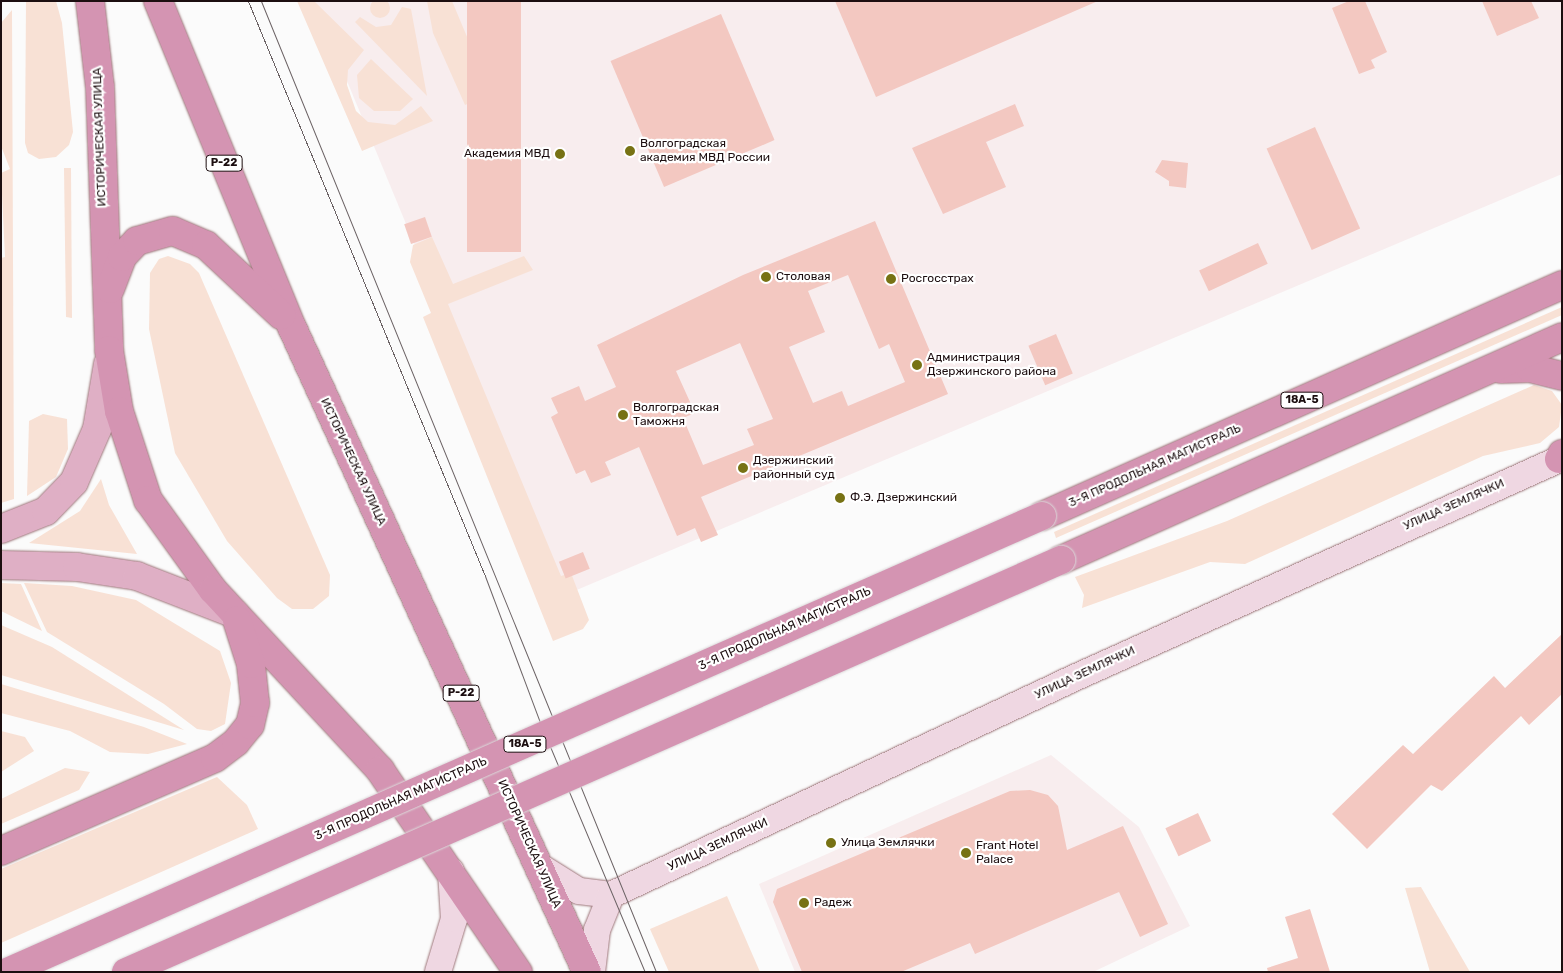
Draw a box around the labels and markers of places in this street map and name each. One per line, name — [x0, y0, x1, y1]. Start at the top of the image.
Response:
place label: Волгоградская академия МВД России — [640, 137, 770, 165]
marker: Волгоградская академия МВД России — [624, 145, 636, 157]
place label: Академия МВД — [464, 147, 550, 161]
marker: Академия МВД — [554, 148, 566, 160]
place label: Столовая — [776, 270, 831, 284]
marker: Столовая — [760, 271, 772, 283]
place label: Росгосстрах — [901, 272, 974, 286]
marker: Росгосстрах — [885, 273, 897, 285]
place label: Администрация Дзержинского района — [927, 351, 1056, 379]
marker: Администрация Дзержинского района — [911, 359, 923, 371]
place label: Волгоградская Таможня — [633, 401, 719, 429]
marker: Волгоградская Таможня — [617, 409, 629, 421]
place label: Дзержинский районный суд — [753, 454, 835, 482]
marker: Дзержинский районный суд — [737, 462, 749, 474]
place label: Ф.Э. Дзержинский — [850, 491, 957, 505]
marker: Ф.Э. Дзержинский — [834, 492, 846, 504]
place label: Улица Землячки — [841, 836, 935, 850]
marker: Улица Землячки — [825, 837, 837, 849]
place label: Frant Hotel Palace — [976, 839, 1038, 867]
marker: Frant Hotel Palace — [960, 847, 972, 859]
place label: Радеж — [814, 896, 852, 910]
marker: Радеж — [798, 897, 810, 909]

